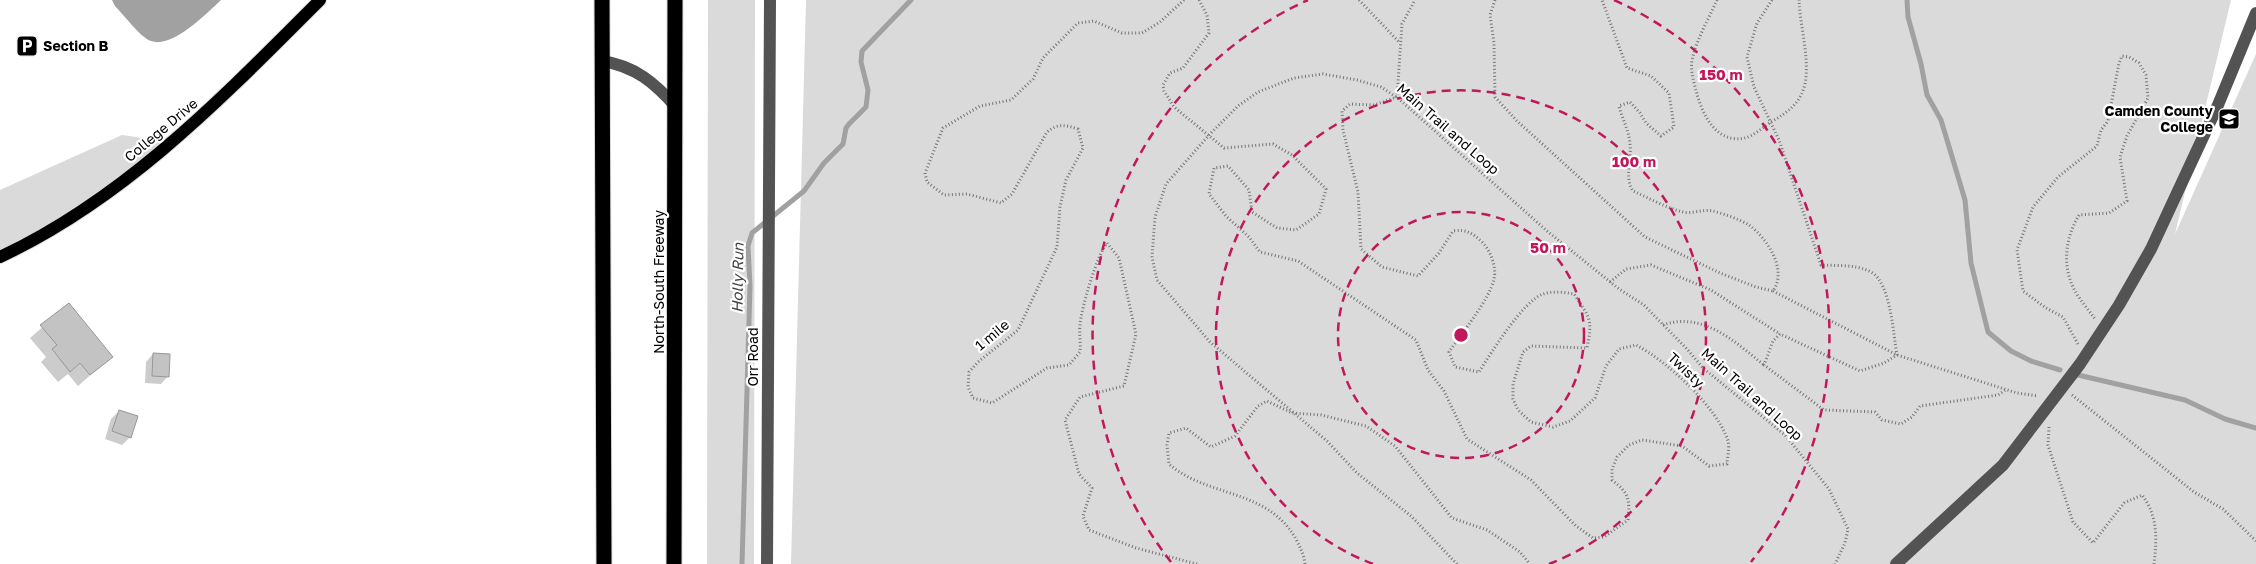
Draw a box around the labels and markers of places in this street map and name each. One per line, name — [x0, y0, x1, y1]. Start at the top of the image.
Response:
parking icon: Section B — [15, 34, 39, 58]
place label: Section B — [43, 37, 108, 54]
place label: Camden County College — [2105, 102, 2214, 135]
school or university icon: Camden County College — [2217, 107, 2241, 131]
centre of rings — [1452, 326, 1470, 344]

